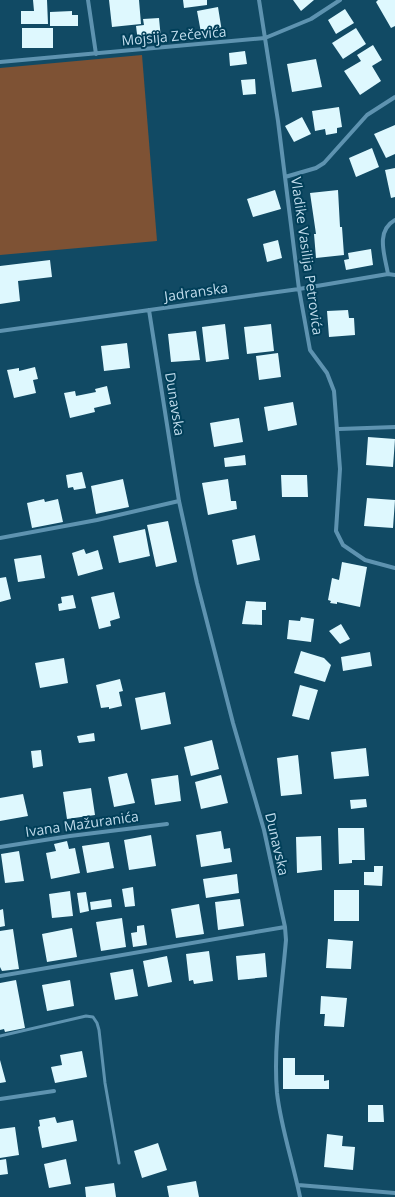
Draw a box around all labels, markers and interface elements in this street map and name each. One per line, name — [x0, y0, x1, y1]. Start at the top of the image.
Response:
street label: Mojsija Zečevića — [121, 21, 227, 50]
street label: Vladike Vasilija Petrovića — [287, 176, 328, 336]
street label: Jadranska — [161, 278, 229, 306]
street label: Dunavska — [161, 371, 190, 437]
street label: Ivana Mažuranića — [24, 806, 140, 841]
street label: Dunavska — [261, 811, 294, 877]

